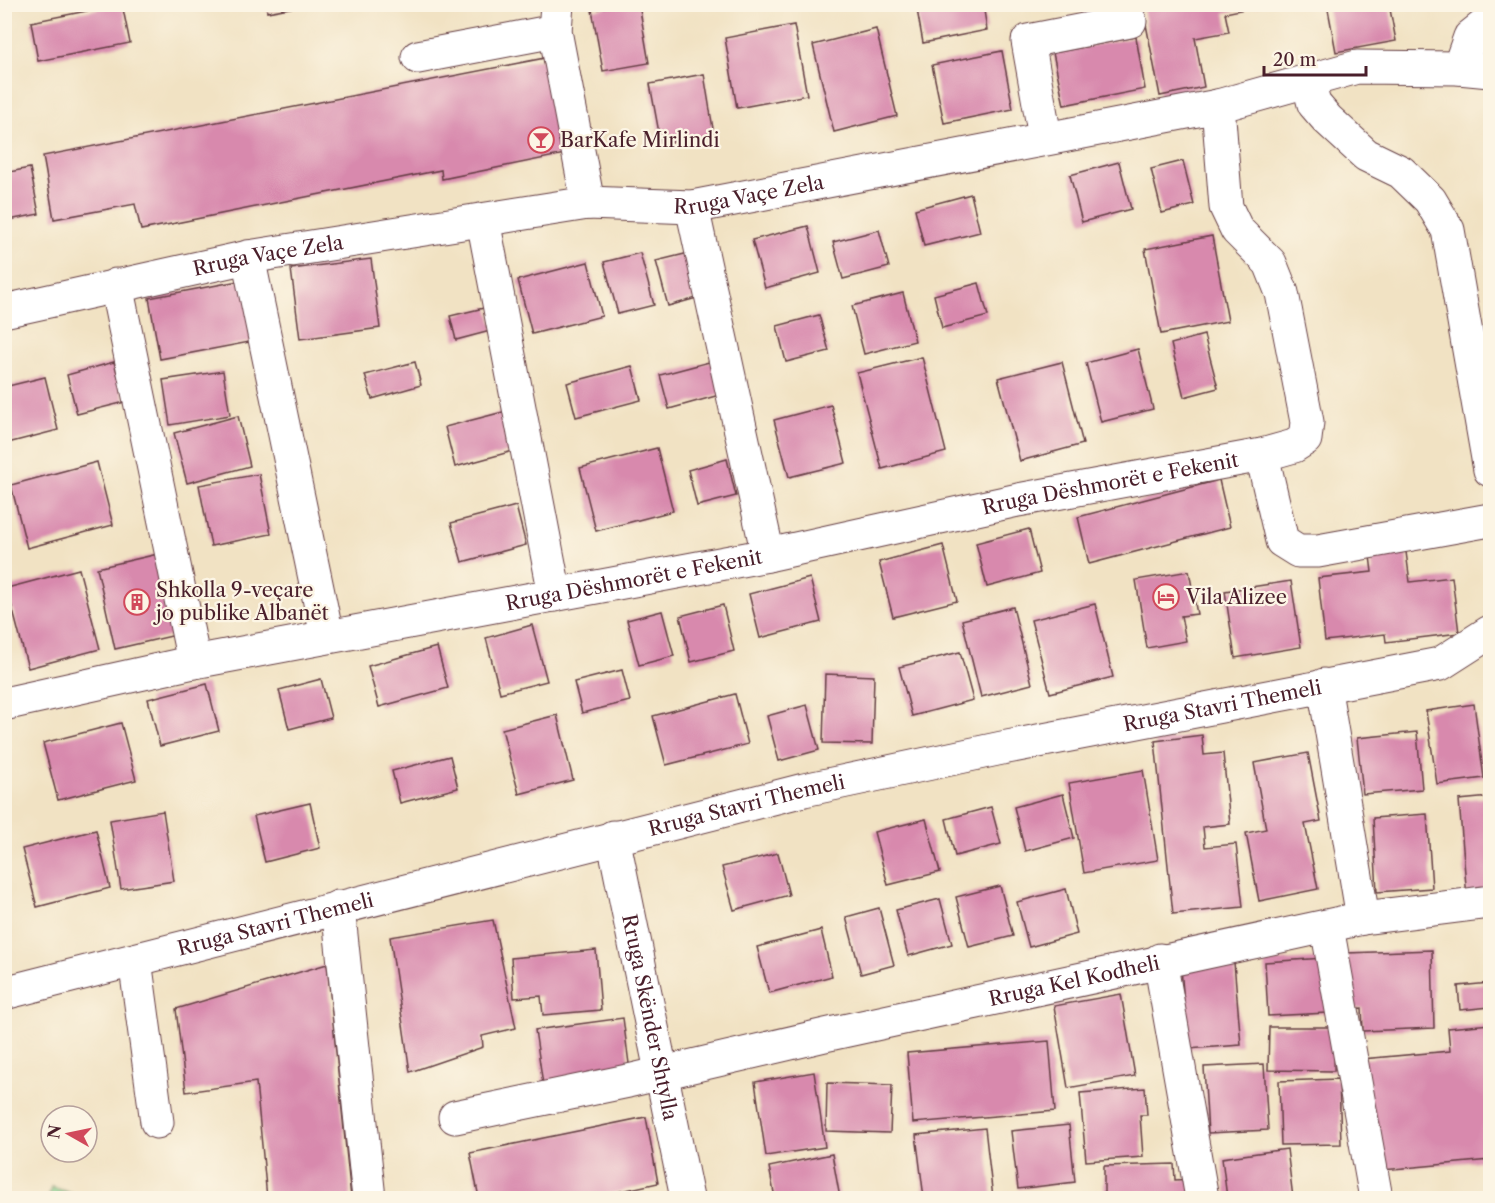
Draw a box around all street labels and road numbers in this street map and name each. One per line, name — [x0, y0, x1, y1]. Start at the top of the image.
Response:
street label: Rruga Vaçe Zela — [673, 170, 826, 220]
street label: Rruga Vaçe Zela — [191, 230, 345, 281]
street label: Rruga Dëshmorët e Fekenit — [980, 448, 1240, 520]
street label: Rruga Dëshmorët e Fekenit — [504, 544, 764, 616]
street label: Rruga Stavri Themeli — [1121, 675, 1323, 737]
street label: Rruga Stavri Themeli — [646, 770, 847, 841]
street label: Rruga Stavri Themeli — [175, 888, 376, 961]
street label: Rruga Skënder Shtylla — [617, 912, 683, 1123]
street label: Rruga Kel Kodheli — [987, 951, 1162, 1011]

